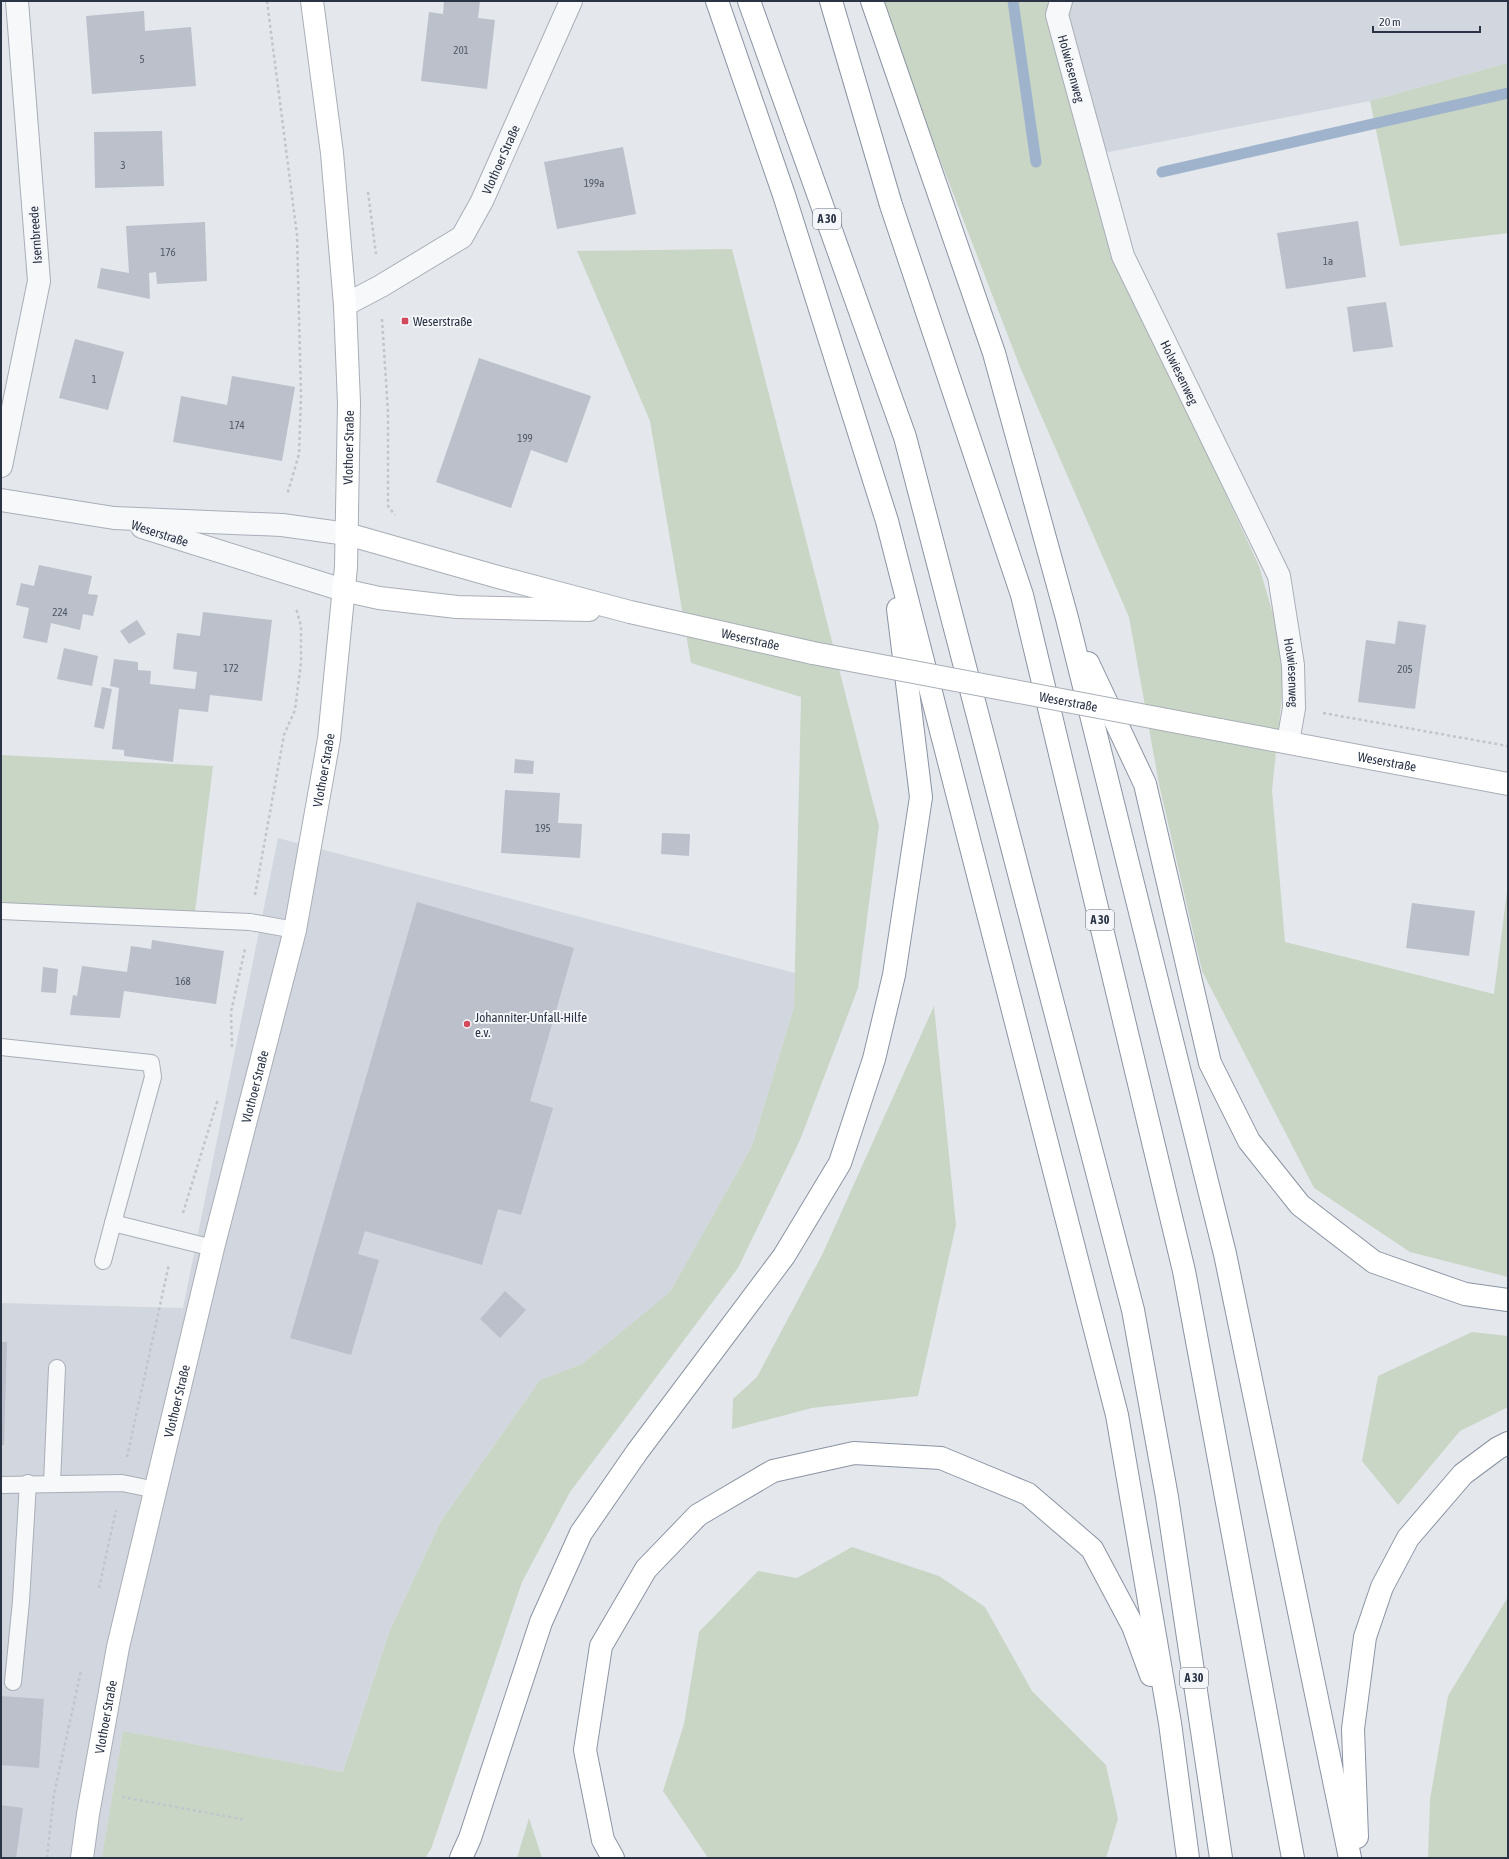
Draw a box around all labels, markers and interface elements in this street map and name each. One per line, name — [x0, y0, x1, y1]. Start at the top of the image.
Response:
scale bar — [1373, 8, 1480, 34]
text: 20 m — [1379, 15, 1401, 29]
street label: Holwiesenweg — [1055, 33, 1088, 105]
house number: 201 — [453, 44, 469, 56]
house number: 5 — [139, 53, 145, 65]
street label: Vlothoer Straße — [479, 123, 523, 197]
house number: 3 — [120, 159, 126, 171]
house number: 199a — [584, 177, 604, 189]
street label: Isernbreede — [26, 206, 45, 264]
road number: A 30 — [813, 209, 841, 229]
house number: 176 — [160, 246, 176, 258]
house number: 1a — [1323, 255, 1333, 267]
place label: Weserstraße — [413, 314, 472, 329]
marker: Weserstraße — [400, 316, 410, 326]
street label: Holwiesenweg — [1157, 338, 1202, 408]
house number: 1 — [91, 373, 97, 385]
street label: Vlothoer Straße — [341, 410, 357, 485]
house number: 174 — [229, 419, 245, 431]
house number: 199 — [517, 432, 533, 444]
street label: Weserstraße — [129, 517, 190, 550]
house number: 224 — [52, 606, 68, 618]
street label: Weserstraße — [720, 626, 781, 653]
street label: Holwiesenweg — [1281, 637, 1301, 708]
house number: 172 — [223, 662, 239, 674]
house number: 205 — [1397, 663, 1413, 675]
street label: Weserstraße — [1038, 689, 1099, 715]
street label: Vlothoer Straße — [310, 733, 338, 808]
street label: Weserstraße — [1356, 749, 1418, 775]
house number: 195 — [535, 822, 551, 834]
road number: A 30 — [1086, 910, 1114, 930]
house number: 168 — [175, 975, 191, 987]
place label: Johanniter-Unfall-Hilfe e.v. — [475, 1010, 587, 1040]
marker: Johanniter-Unfall-Hilfe e.v. — [462, 1019, 472, 1029]
street label: Vlothoer Straße — [239, 1049, 272, 1125]
street label: Vlothoer Straße — [161, 1363, 193, 1439]
road number: A 30 — [1180, 1668, 1208, 1688]
street label: Vlothoer Straße — [92, 1679, 120, 1755]

